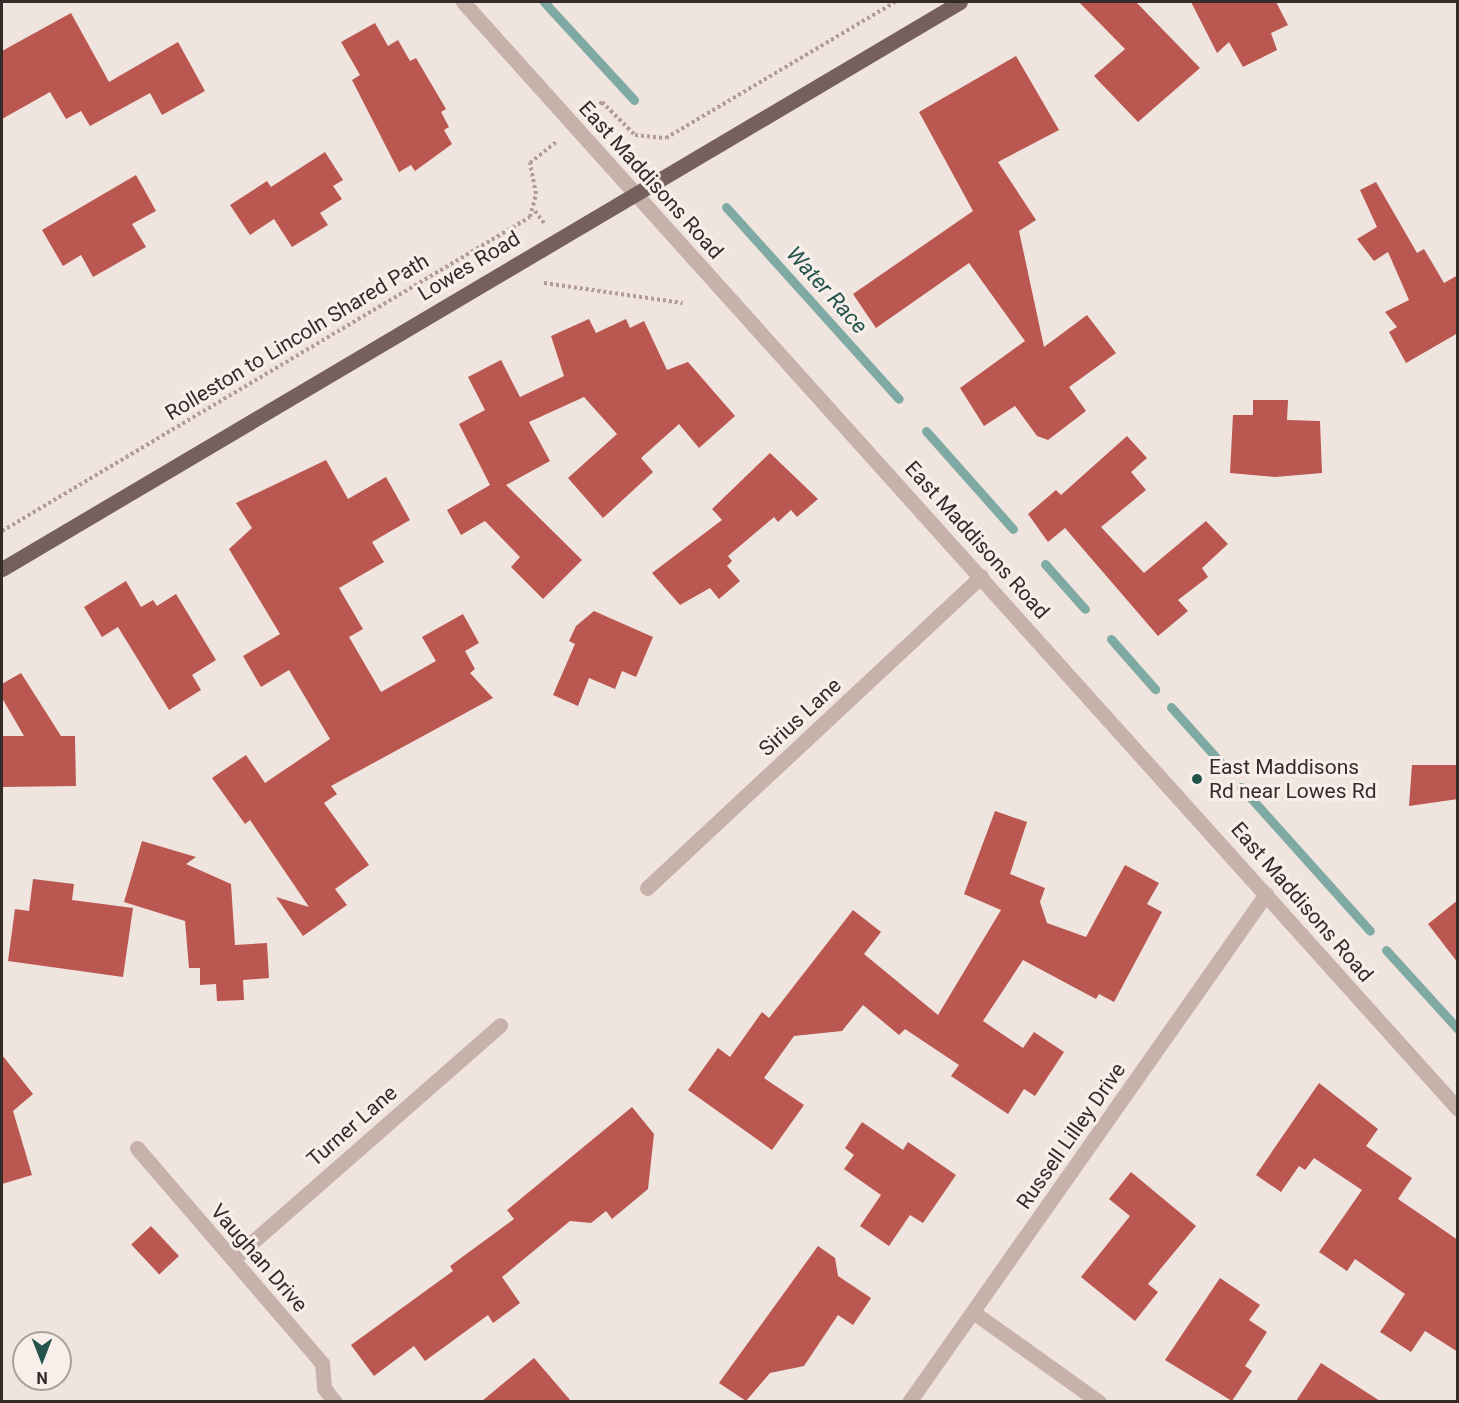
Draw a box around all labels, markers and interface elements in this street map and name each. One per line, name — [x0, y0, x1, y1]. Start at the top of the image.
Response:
street label: East Maddisons Road — [574, 96, 728, 264]
street label: Lowes Road — [413, 226, 525, 306]
water label: Water Race — [781, 241, 873, 339]
street label: Rolleston to Lincoln Shared Path — [161, 248, 433, 426]
street label: East Maddisons Road — [900, 456, 1054, 624]
street label: Sirius Lane — [754, 673, 846, 761]
place label: East Maddisons Rd near Lowes Rd — [1209, 754, 1377, 804]
marker: East Maddisons Rd near Lowes Rd — [1190, 772, 1204, 786]
street label: East Maddisons Road — [1226, 817, 1378, 987]
street label: Russell Lilley Drive — [1011, 1058, 1131, 1214]
street label: Turner Lane — [302, 1080, 402, 1172]
street label: Vaughan Drive — [205, 1199, 313, 1317]
north arrow — [12, 1331, 72, 1391]
text: N — [36, 1368, 48, 1387]

